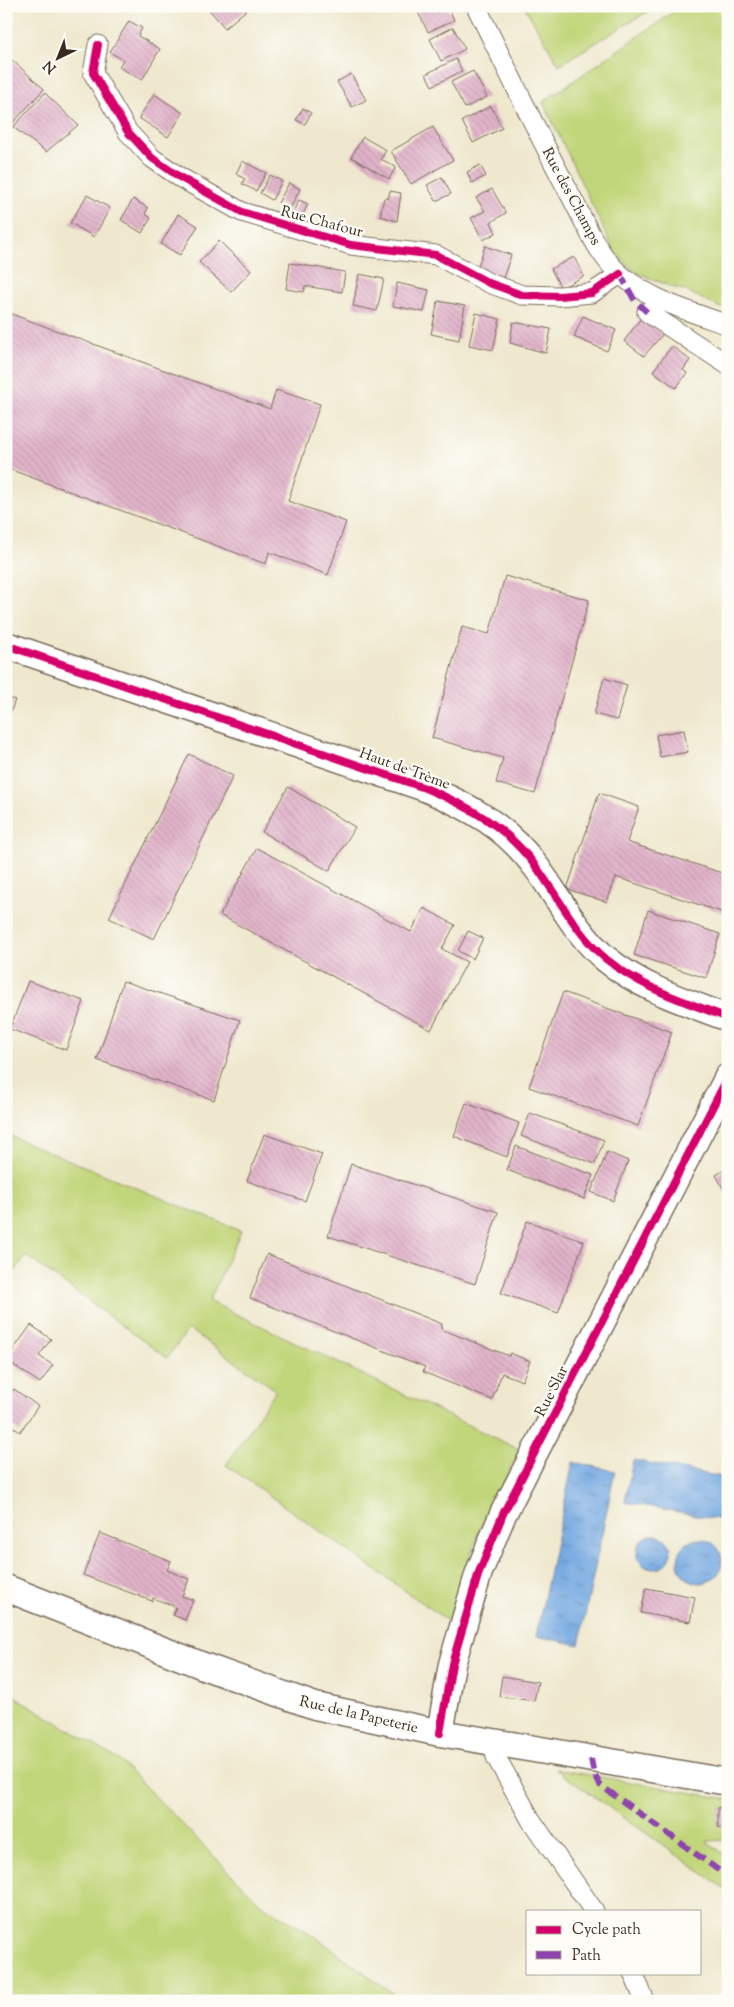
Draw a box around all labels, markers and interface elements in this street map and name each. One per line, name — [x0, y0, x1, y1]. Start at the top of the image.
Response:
north arrow — [32, 32, 82, 82]
text: N — [40, 55, 61, 77]
street label: Rue des Champs — [536, 144, 605, 249]
street label: Rue Chafour — [278, 201, 365, 244]
street label: Haut de Trème — [356, 743, 453, 796]
street label: Rue Slar — [531, 1362, 574, 1421]
street label: Rue de la Papeterie — [297, 1692, 420, 1739]
legend — [526, 1910, 702, 1974]
text: Cycle path — [572, 1920, 641, 1941]
text: Path — [572, 1946, 601, 1967]

